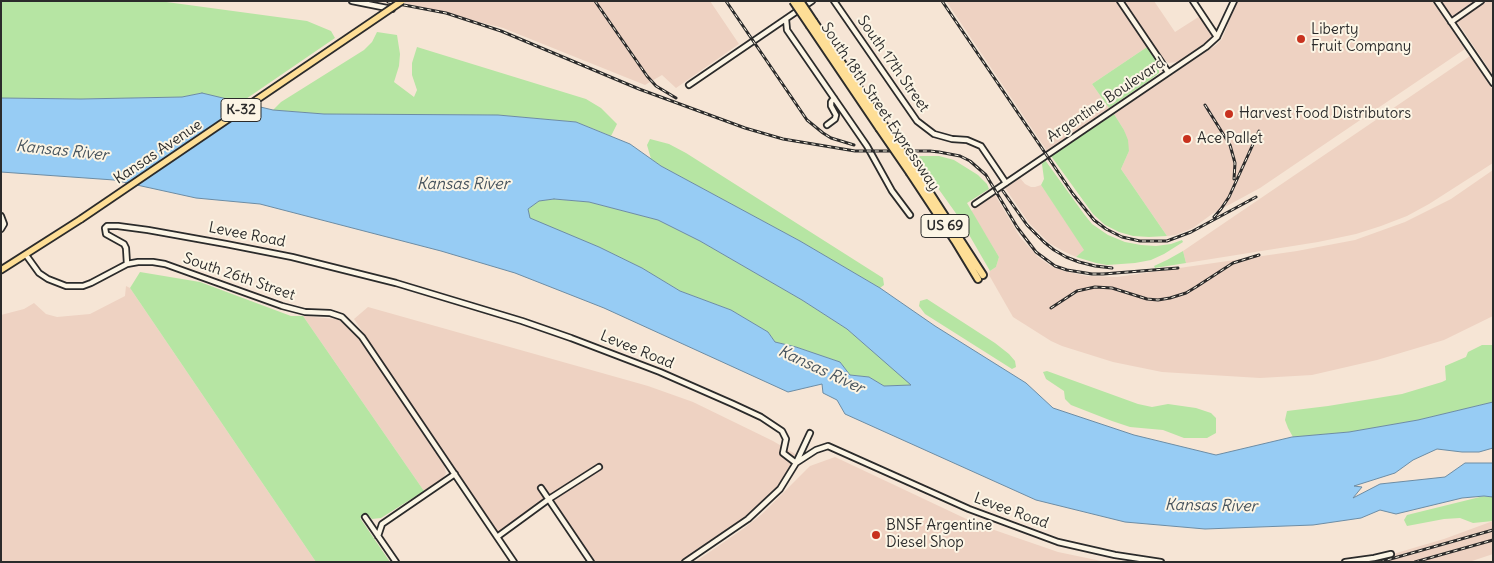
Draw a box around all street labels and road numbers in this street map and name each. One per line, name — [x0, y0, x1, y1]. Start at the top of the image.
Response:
street label: South 17th Street — [853, 12, 933, 116]
street label: South 18th Street Expressway — [817, 19, 943, 195]
street label: Argentine Boulevard — [1044, 54, 1168, 146]
road number: K-32 — [221, 98, 261, 122]
street label: Kansas Avenue — [110, 116, 206, 188]
road number: US 69 — [921, 215, 969, 238]
street label: Levee Road — [207, 219, 287, 251]
street label: South 26th Street — [181, 249, 297, 305]
street label: Levee Road — [597, 327, 677, 373]
street label: Levee Road — [971, 489, 1051, 533]

